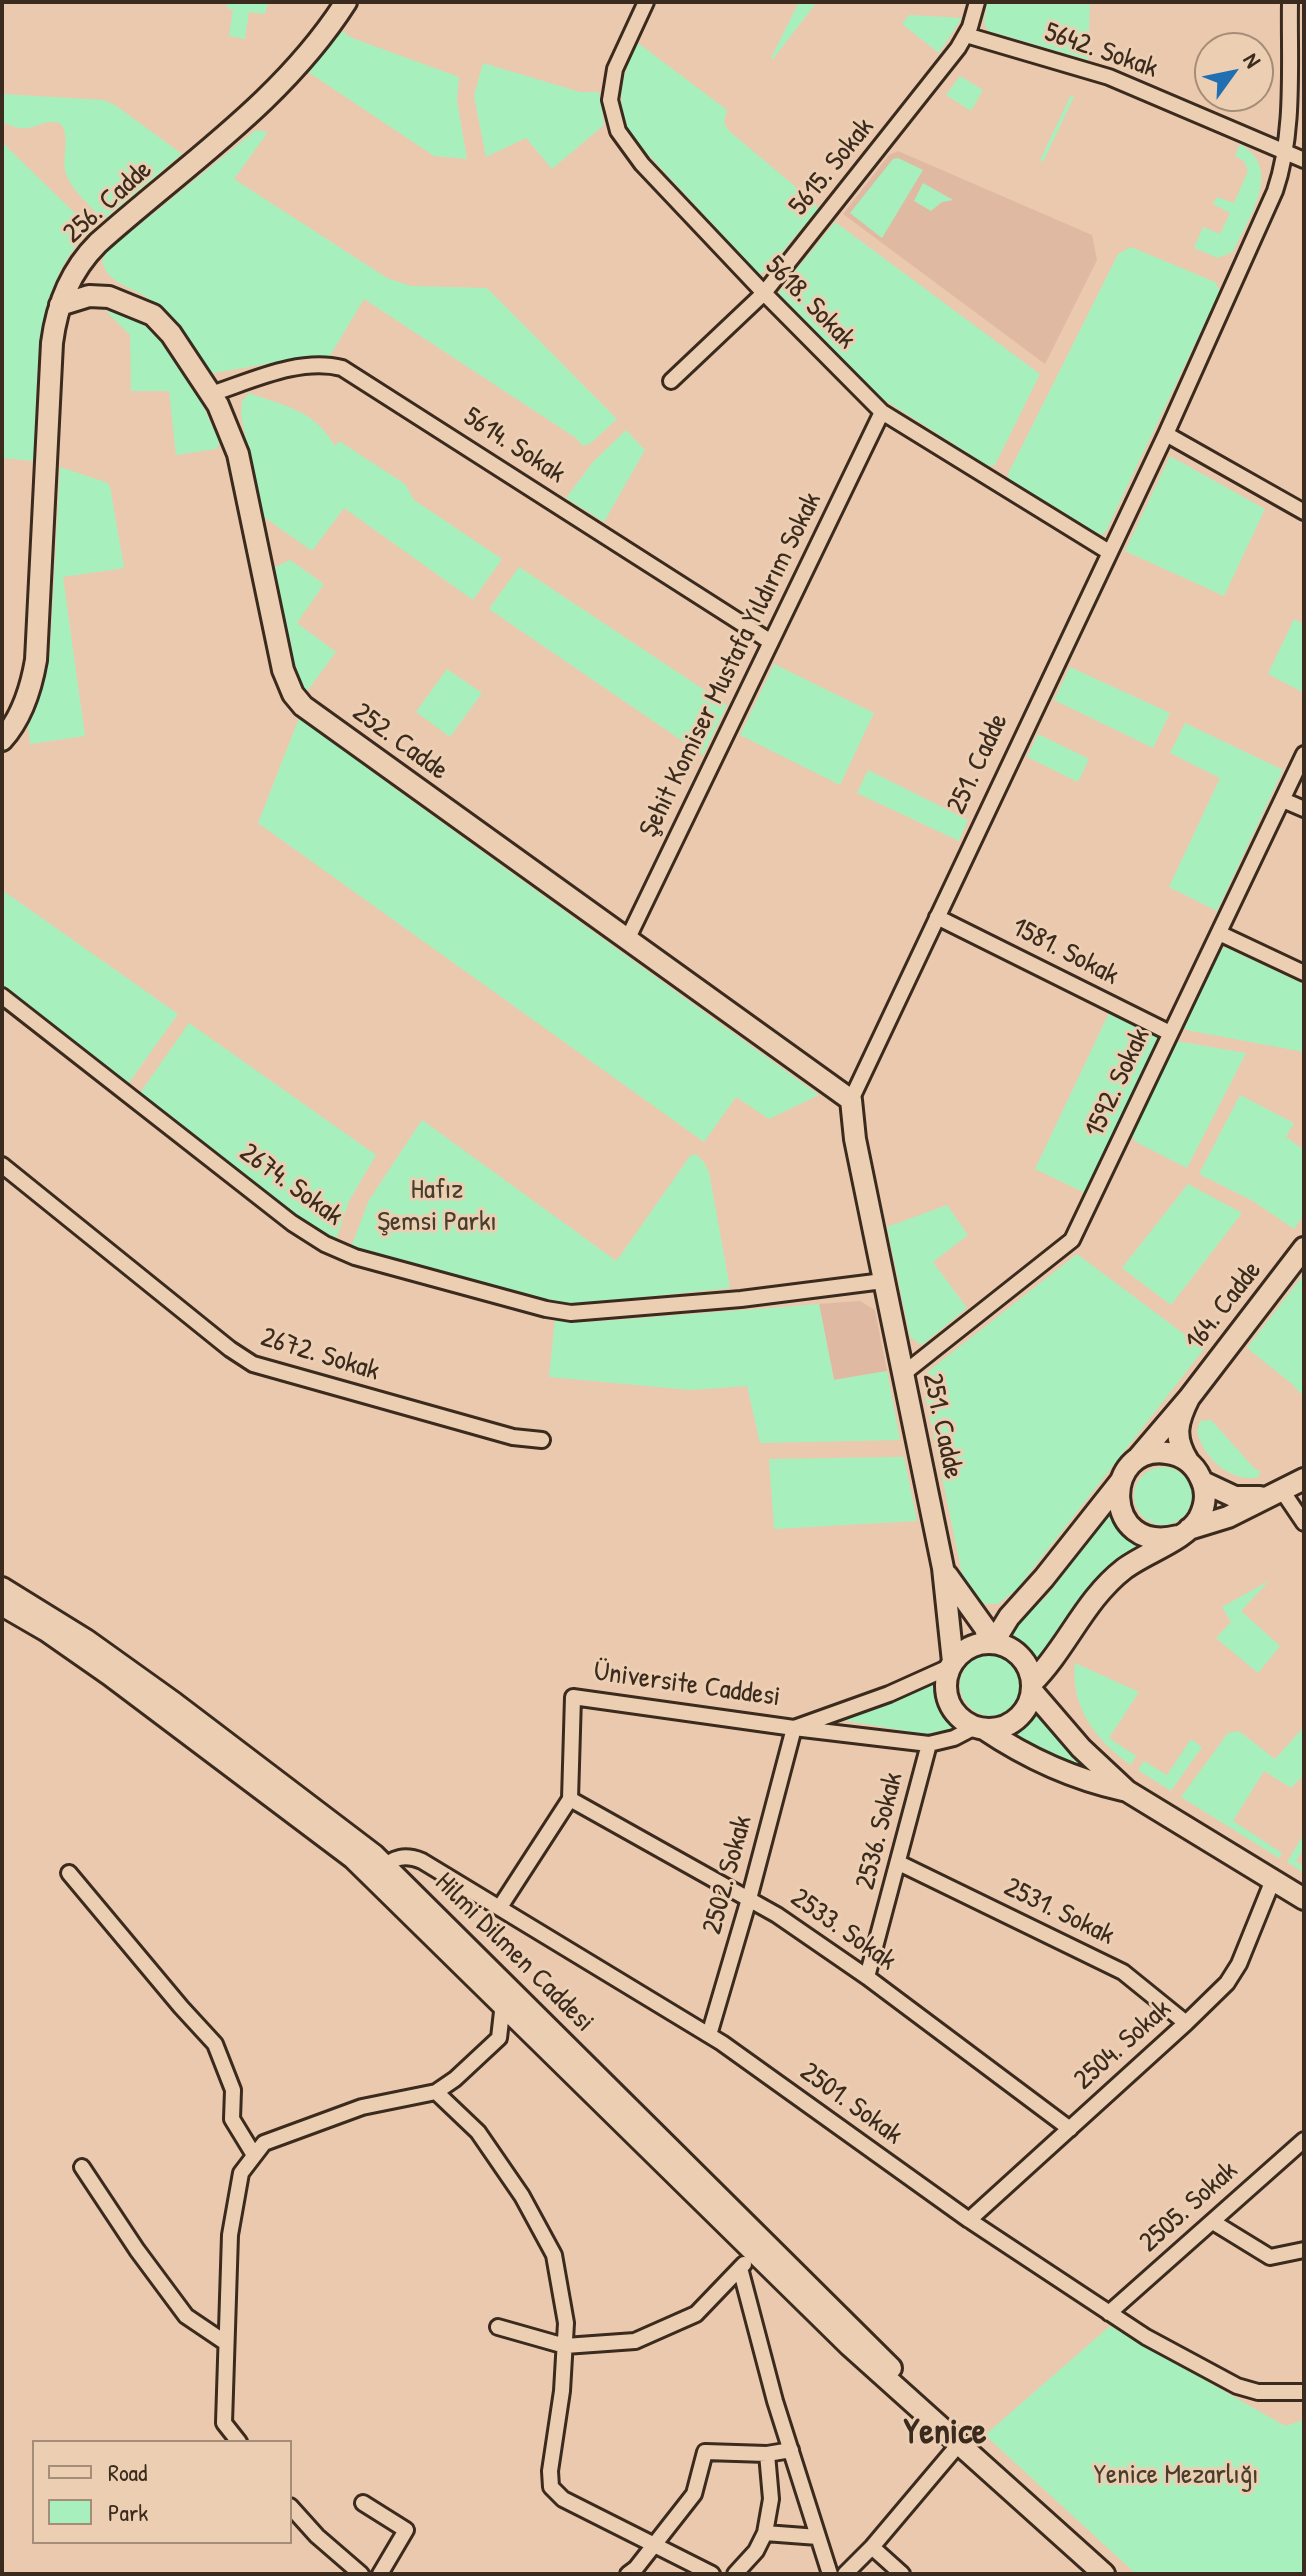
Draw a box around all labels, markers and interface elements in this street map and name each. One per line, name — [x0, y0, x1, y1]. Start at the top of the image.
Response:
street label: 5642. Sokak — [1040, 16, 1162, 86]
north arrow — [1194, 32, 1274, 112]
text: N — [1237, 47, 1268, 73]
street label: 5615. Sokak — [783, 111, 881, 223]
street label: 256. Cadde — [57, 153, 159, 251]
street label: 5618. Sokak — [758, 250, 862, 356]
street label: 5614. Sokak — [457, 401, 571, 491]
street label: Şehit Komiser Mustafa Yıldırım Sokak — [633, 487, 829, 843]
street label: 252. Cadde — [346, 696, 454, 788]
street label: 251. Cadde — [940, 708, 1016, 820]
street label: 1581. Sokak — [1006, 911, 1124, 993]
street label: 1592. Sokak — [1078, 1023, 1158, 1143]
street label: 2674. Sokak — [233, 1136, 349, 1234]
park label: Hafız Şemsi Parkı — [377, 1174, 497, 1240]
street label: 164. Cadde — [1179, 1255, 1269, 1357]
street label: 2672. Sokak — [257, 1321, 383, 1389]
street label: 251. Cadde — [914, 1370, 970, 1482]
street label: Üniversite Caddesi — [592, 1655, 782, 1715]
street label: 2536. Sokak — [849, 1769, 911, 1893]
street label: 2502. Sokak — [696, 1812, 760, 1938]
street label: Hilmi Dilmen Caddesi — [427, 1866, 601, 2040]
street label: 2531. Sokak — [998, 1871, 1120, 1953]
street label: 2533. Sokak — [784, 1882, 902, 1978]
street label: 2504. Sokak — [1068, 1993, 1178, 2097]
street label: 2501. Sokak — [793, 2056, 909, 2152]
street label: 2505. Sokak — [1133, 2154, 1245, 2260]
district label: Yenice — [904, 2411, 986, 2455]
legend — [32, 2440, 292, 2544]
text: Road — [108, 2456, 147, 2488]
park label: Yenice Mezarlığı — [1094, 2459, 1258, 2493]
text: Park — [108, 2496, 148, 2528]

